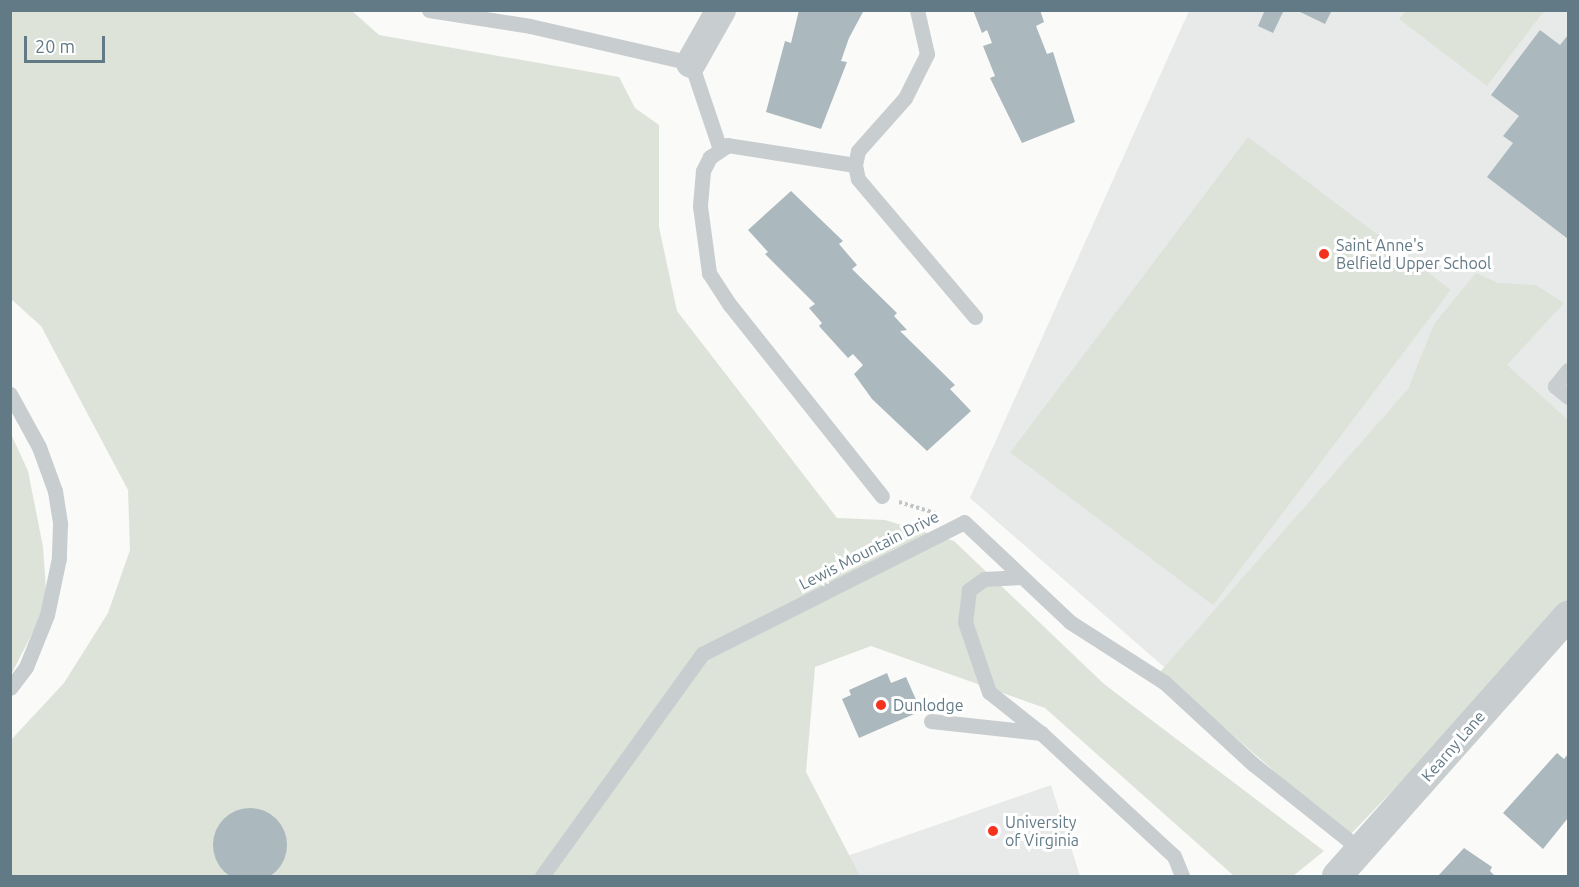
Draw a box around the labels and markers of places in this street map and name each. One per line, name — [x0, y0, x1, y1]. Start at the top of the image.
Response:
place label: Saint Anne's Belfield Upper School — [1336, 235, 1491, 273]
marker: Saint Anne's Belfield Upper School — [1317, 247, 1331, 261]
place label: Dunlodge — [893, 695, 964, 715]
marker: Dunlodge — [874, 698, 888, 712]
place label: University of Virginia — [1005, 812, 1079, 850]
marker: University of Virginia — [986, 824, 1000, 838]

